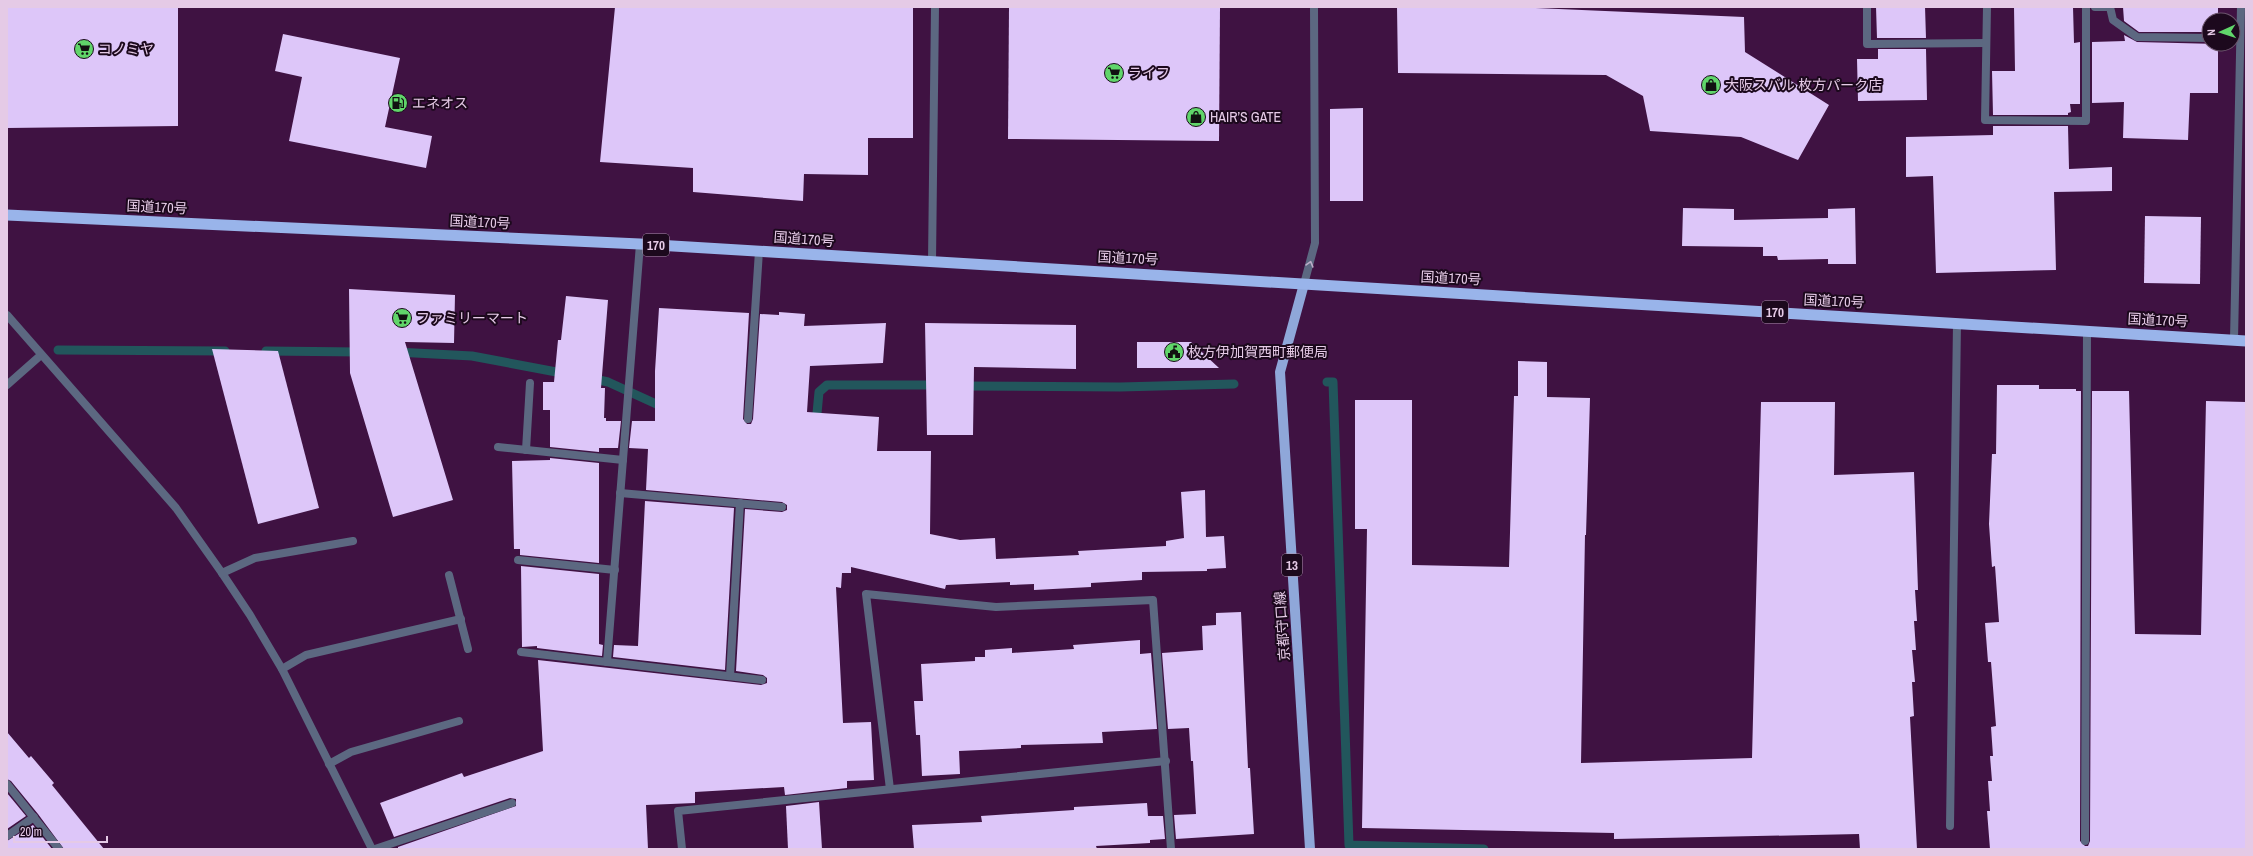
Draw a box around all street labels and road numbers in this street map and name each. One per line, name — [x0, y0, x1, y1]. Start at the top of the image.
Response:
street label: 国道170号 — [126, 196, 188, 218]
street label: 国道170号 — [449, 211, 511, 233]
street label: 国道170号 — [773, 228, 835, 250]
road number: 170 — [643, 234, 669, 256]
street label: 国道170号 — [1097, 247, 1159, 269]
street label: 国道170号 — [1420, 267, 1482, 289]
street label: 国道170号 — [1803, 290, 1865, 312]
road number: 170 — [1762, 301, 1788, 323]
street label: 国道170号 — [2127, 309, 2189, 331]
road number: 13 — [1282, 554, 1302, 576]
street label: 京都守口線 — [1271, 590, 1293, 662]

